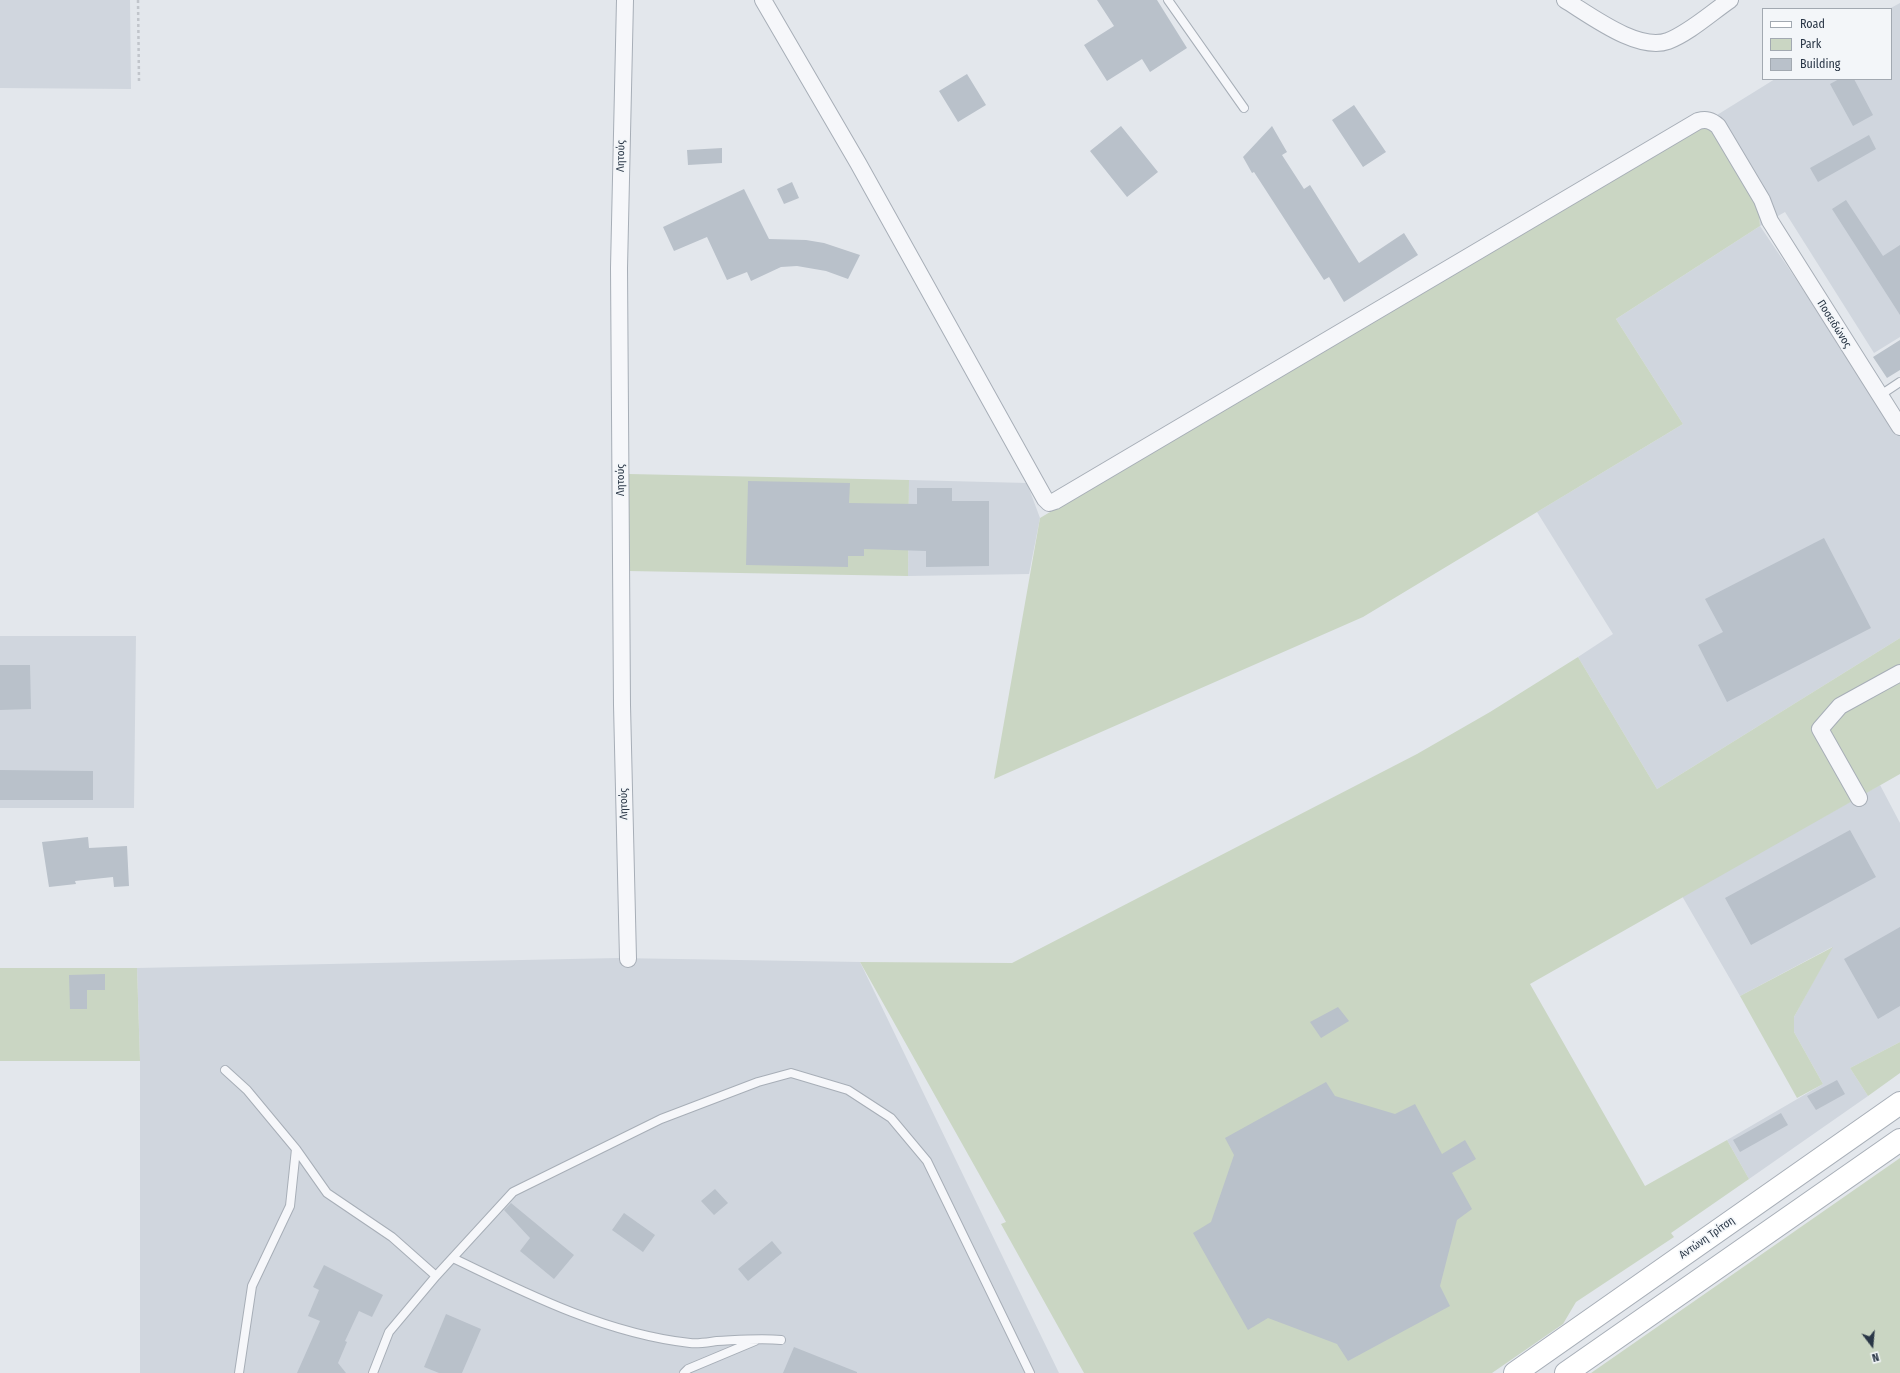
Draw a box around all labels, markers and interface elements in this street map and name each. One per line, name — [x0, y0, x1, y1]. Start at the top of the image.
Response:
legend — [1762, 8, 1892, 80]
text: Road — [1800, 17, 1825, 31]
text: Park — [1800, 37, 1821, 51]
text: Building — [1800, 57, 1840, 71]
street label: Λητούς — [614, 140, 628, 172]
street label: Ποσειδώνος — [1814, 298, 1854, 350]
street label: Λητούς — [614, 464, 628, 496]
street label: Λητούς — [617, 788, 631, 820]
street label: Αντώνη Τρίτση — [1677, 1214, 1737, 1262]
north arrow — [1852, 1325, 1892, 1365]
text: N — [1870, 1350, 1880, 1364]

